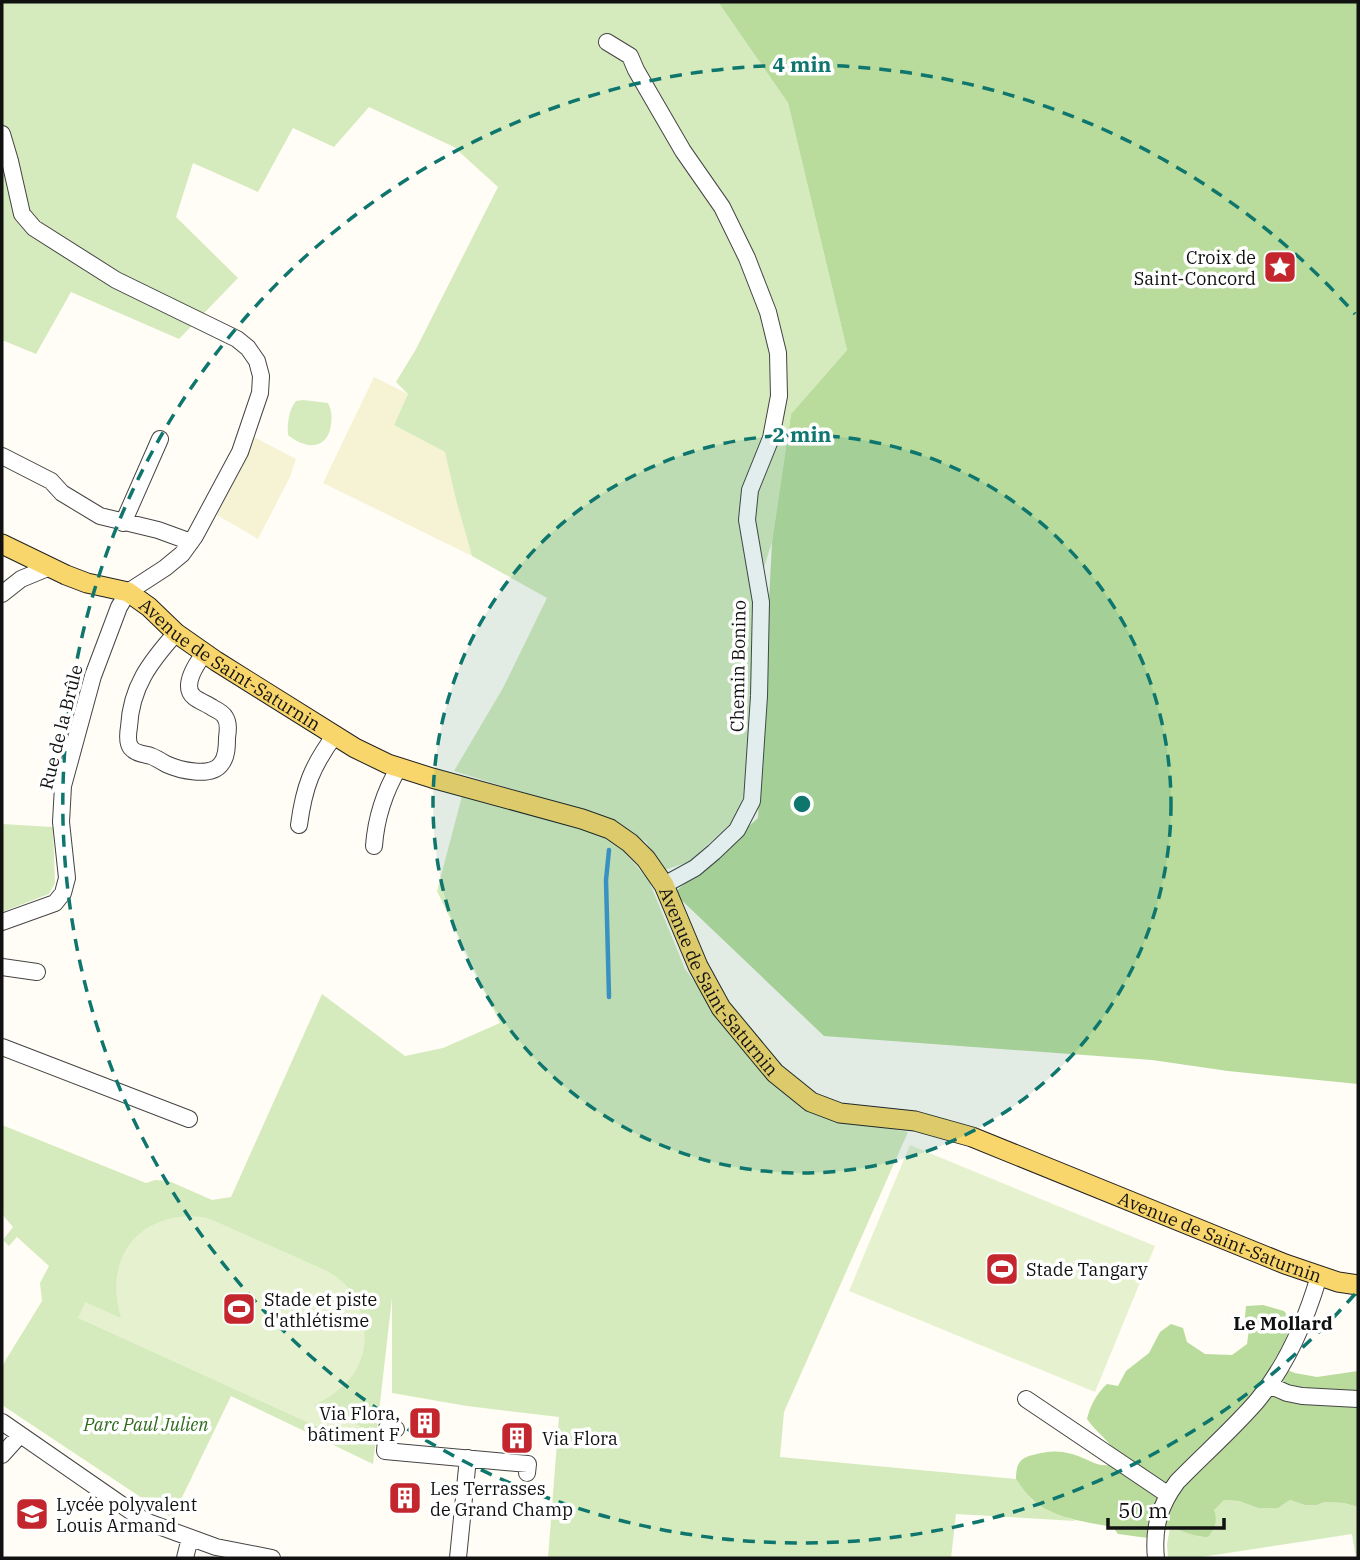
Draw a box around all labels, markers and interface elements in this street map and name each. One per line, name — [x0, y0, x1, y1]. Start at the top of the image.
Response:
text: 4 min — [773, 50, 831, 78]
place label: Croix de Saint-Concord — [1134, 246, 1256, 290]
place icon: Croix de Saint-Concord — [1261, 248, 1299, 286]
text: 2 min — [773, 420, 831, 448]
street label: Avenue de Saint-Saturnin — [135, 592, 325, 735]
street label: Chemin Bonino — [725, 600, 751, 732]
street label: Rue de la Brûle — [34, 662, 88, 792]
centre of rings — [790, 792, 814, 816]
street label: Avenue de Saint-Saturnin — [655, 883, 784, 1080]
street label: Avenue de Saint-Saturnin — [1115, 1186, 1325, 1287]
sports icon: Stade Tangary — [983, 1250, 1021, 1288]
place label: Stade Tangary — [1026, 1258, 1148, 1281]
place label: Stade et piste d'athlétisme — [264, 1288, 377, 1332]
sports icon: Stade et piste d'athlétisme — [220, 1290, 258, 1328]
district label: Le Mollard — [1233, 1311, 1333, 1335]
place label: Via Flora, bâtiment F — [307, 1402, 400, 1446]
building icon: Via Flora, bâtiment F — [406, 1404, 444, 1442]
park label: Parc Paul Julien — [82, 1413, 209, 1436]
building icon: Via Flora — [498, 1419, 536, 1457]
place label: Via Flora — [542, 1427, 618, 1450]
place label: Les Terrasses de Grand Champ — [430, 1477, 573, 1521]
building icon: Les Terrasses de Grand Champ — [386, 1479, 424, 1517]
scale bar — [1108, 1486, 1224, 1530]
place label: Lycée polyvalent Louis Armand — [56, 1493, 197, 1537]
school or university icon: Lycée polyvalent Louis Armand — [13, 1495, 51, 1533]
text: 50 m — [1118, 1496, 1168, 1524]

